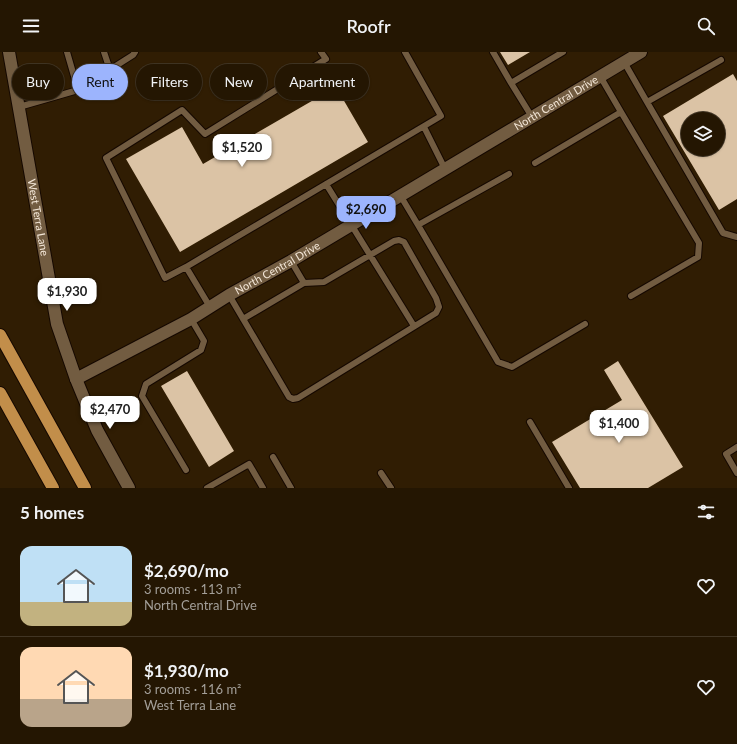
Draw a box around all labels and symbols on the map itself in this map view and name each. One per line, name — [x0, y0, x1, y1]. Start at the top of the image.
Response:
street label: North Central Drive — [511, 72, 600, 132]
pin: $1,520 — [209, 134, 275, 168]
street label: West Terra Lane — [26, 178, 52, 257]
pin: $2,690 — [333, 196, 399, 230]
street label: North Central Drive — [232, 238, 322, 297]
pin: $1,930 — [34, 278, 100, 312]
pin: $2,470 — [77, 396, 143, 430]
pin: $1,400 — [586, 410, 652, 444]

